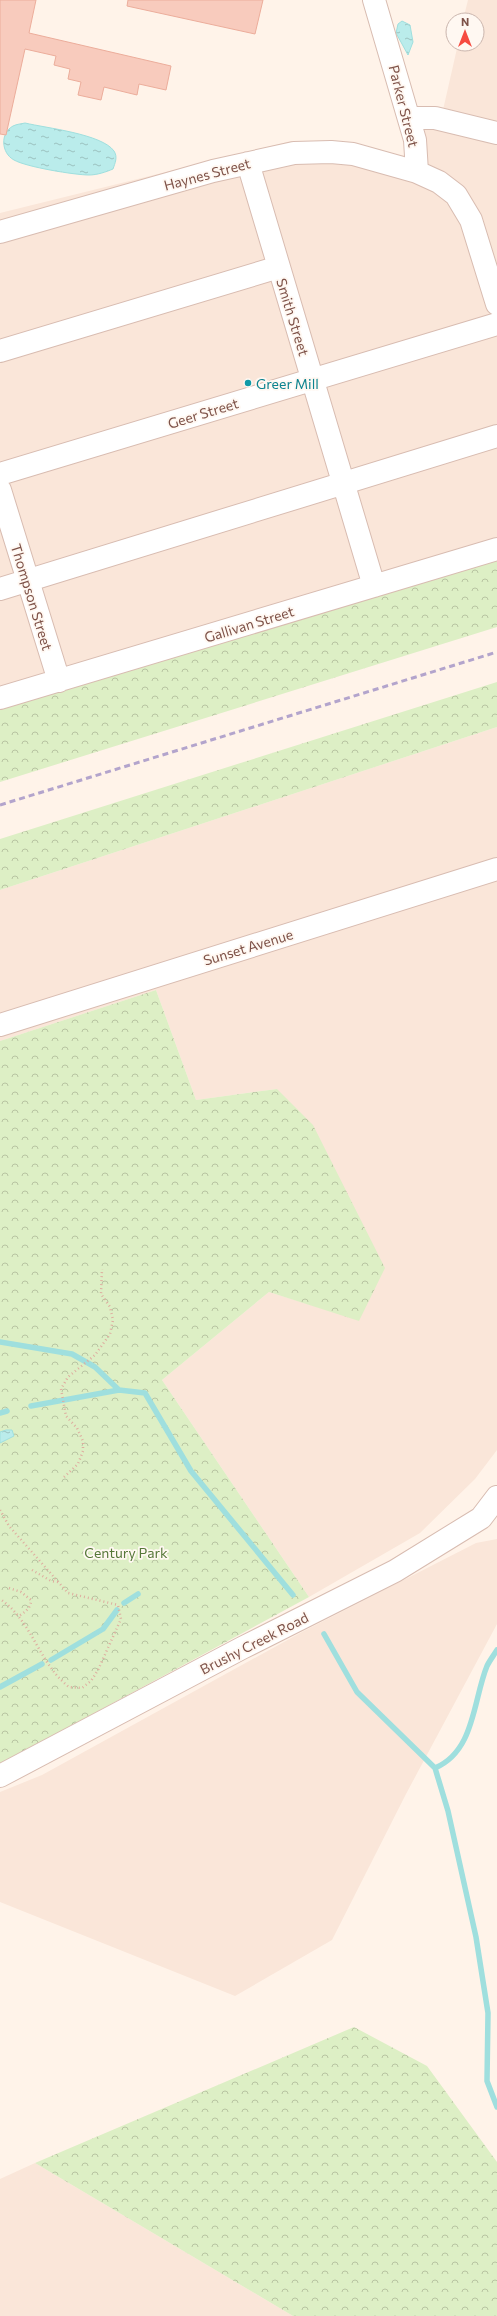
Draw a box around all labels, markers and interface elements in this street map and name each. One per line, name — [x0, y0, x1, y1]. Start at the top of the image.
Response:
north arrow — [445, 12, 485, 52]
text: N — [461, 15, 469, 28]
street label: Parker Street — [386, 63, 422, 149]
street label: Haynes Street — [162, 154, 252, 194]
street label: Smith Street — [273, 276, 313, 358]
place label: Greer Mill — [256, 375, 319, 392]
marker: Greer Mill — [243, 378, 253, 388]
street label: Geer Street — [166, 394, 241, 432]
street label: Thompson Street — [8, 542, 56, 653]
street label: Gallivan Street — [202, 602, 296, 646]
street label: Sunset Avenue — [201, 925, 295, 969]
park label: Century Park — [84, 1544, 168, 1561]
street label: Brushy Creek Road — [197, 1608, 311, 1678]

